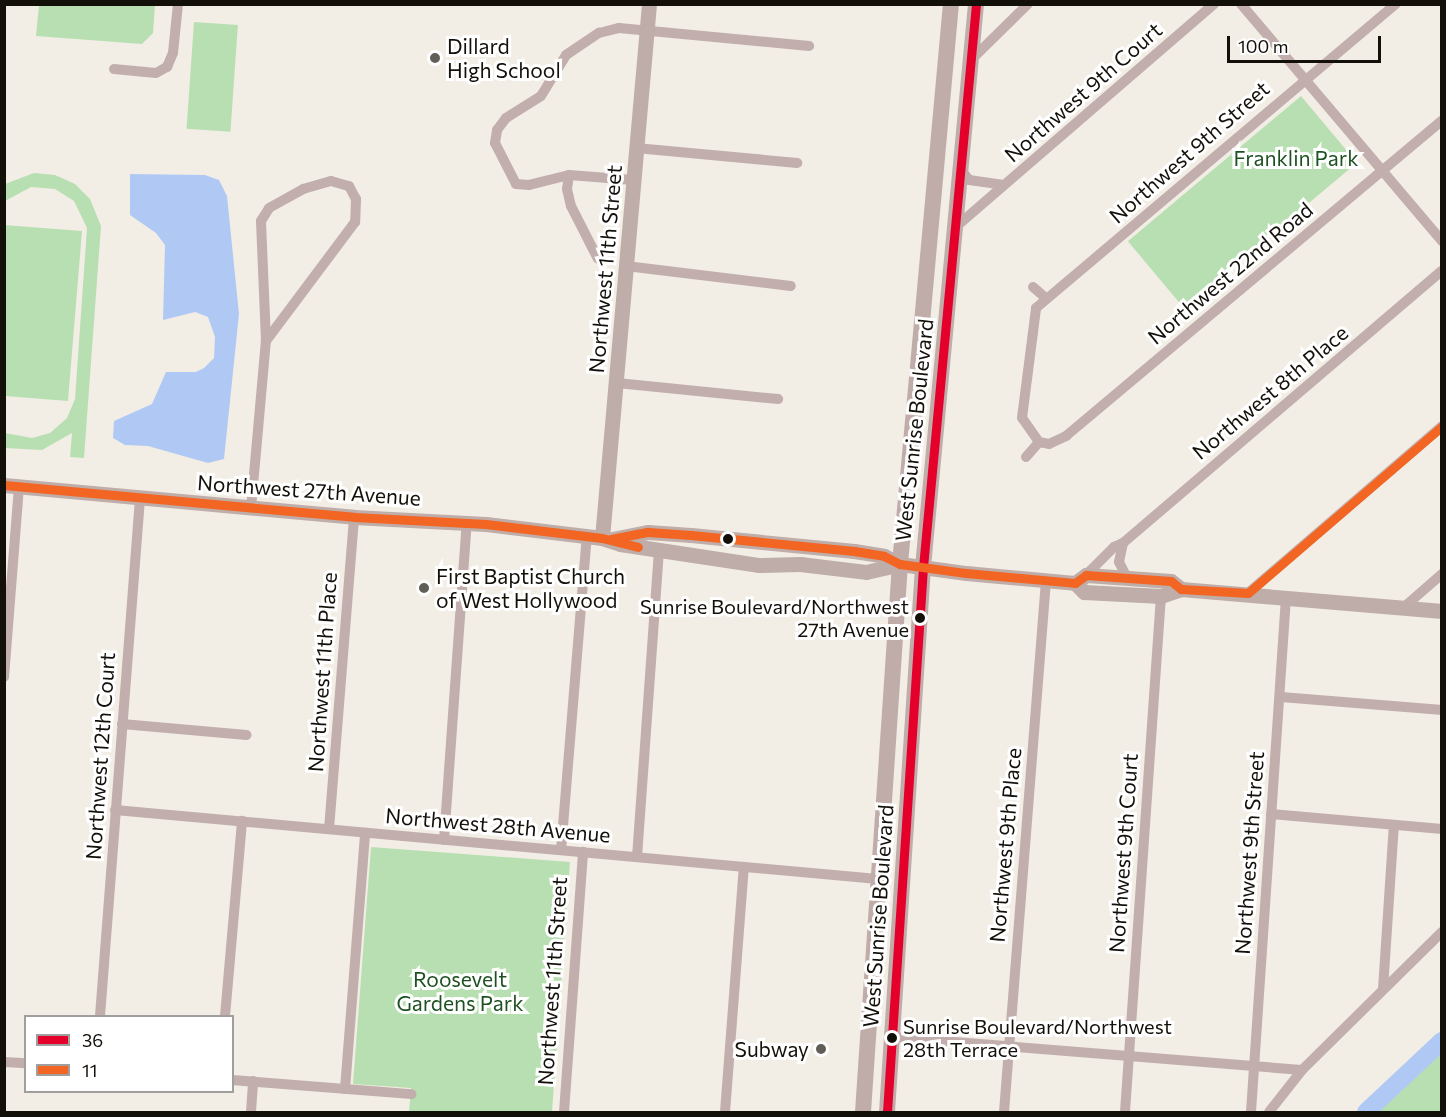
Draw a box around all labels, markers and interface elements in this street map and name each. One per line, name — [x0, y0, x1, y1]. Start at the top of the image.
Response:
street label: Northwest 9th Court — [999, 17, 1167, 167]
scale bar — [1230, 24, 1384, 62]
place label: Dillard High School — [447, 33, 561, 83]
text: 100 m — [1238, 35, 1288, 57]
marker: Dillard High School — [428, 51, 442, 65]
street label: Northwest 9th Street — [1104, 76, 1274, 228]
park label: Franklin Park — [1233, 145, 1359, 171]
street label: Northwest 11th Street — [583, 164, 627, 374]
street label: Northwest 22nd Road — [1142, 197, 1318, 349]
street label: West Sunrise Boulevard — [890, 318, 938, 542]
street label: Northwest 8th Place — [1187, 320, 1353, 464]
street label: Northwest 27th Avenue — [196, 470, 422, 510]
unlabelled marker — [722, 533, 734, 545]
place label: First Baptist Church of West Hollywood — [436, 563, 625, 613]
street label: Northwest 11th Place — [302, 571, 342, 773]
marker: First Baptist Church of West Hollywood — [417, 581, 431, 595]
place label: Sunrise Boulevard/Northwest 27th Avenue — [640, 594, 909, 641]
marker: Sunrise Boulevard/Northwest 27th Avenue — [914, 612, 926, 624]
street label: Northwest 12th Court — [80, 651, 120, 861]
street label: Northwest 9th Place — [984, 747, 1026, 943]
street label: Northwest 9th Street — [1229, 751, 1269, 955]
street label: Northwest 9th Court — [1103, 752, 1143, 954]
street label: Northwest 28th Avenue — [384, 803, 612, 847]
street label: West Sunrise Boulevard — [858, 804, 898, 1028]
street label: Northwest 11th Street — [532, 876, 572, 1086]
park label: Roosevelt Gardens Park — [396, 966, 524, 1016]
place label: Sunrise Boulevard/Northwest 28th Terrace — [903, 1014, 1172, 1061]
legend — [24, 1015, 234, 1093]
text: 36 — [82, 1029, 103, 1051]
marker: Sunrise Boulevard/Northwest 28th Terrace — [886, 1032, 898, 1044]
place label: Subway — [735, 1036, 809, 1062]
marker: Subway — [814, 1042, 828, 1056]
text: 11 — [82, 1059, 97, 1081]

